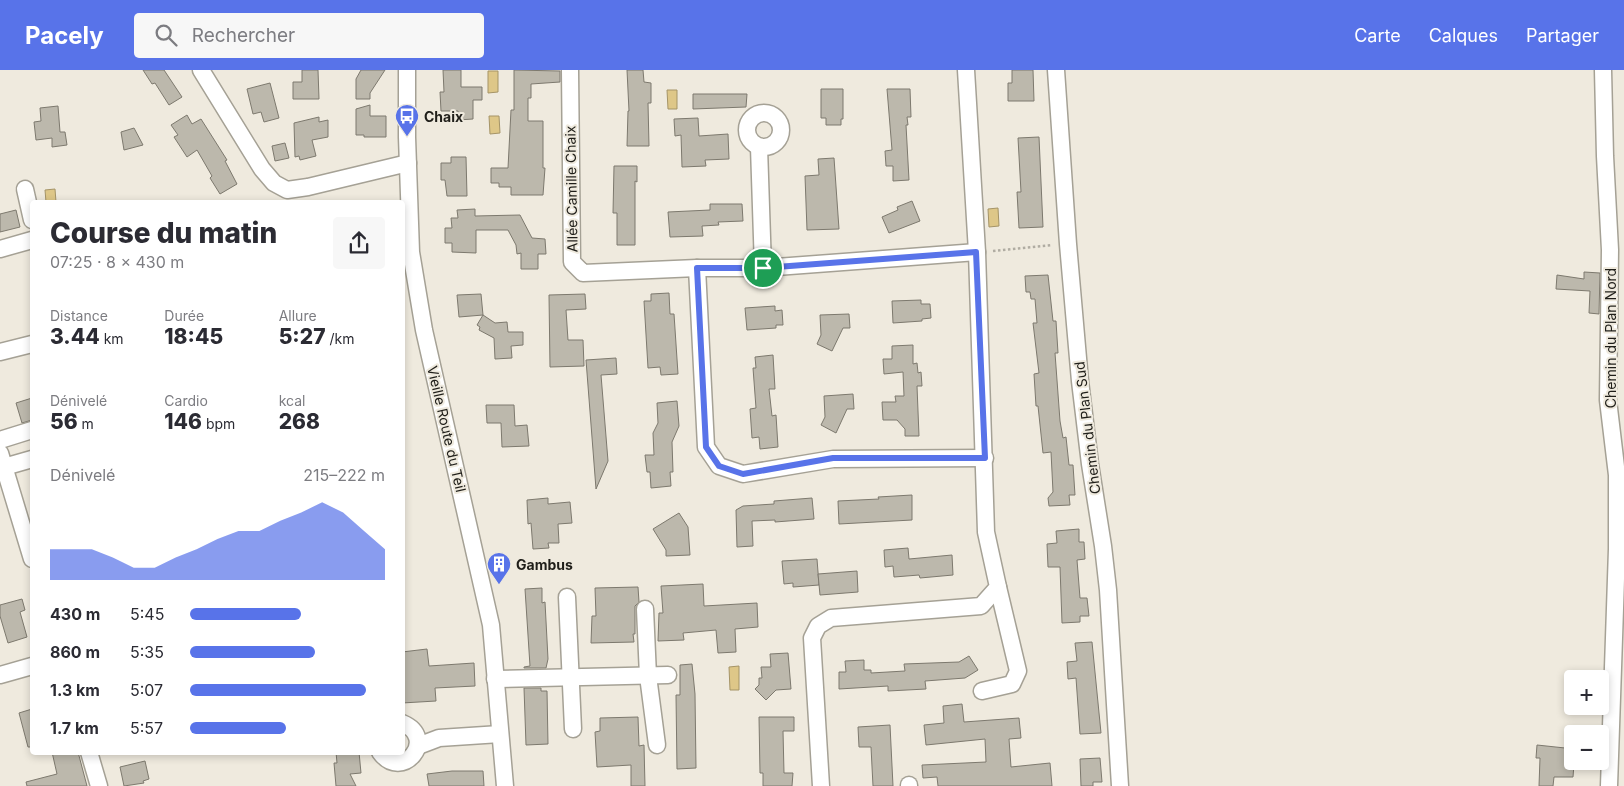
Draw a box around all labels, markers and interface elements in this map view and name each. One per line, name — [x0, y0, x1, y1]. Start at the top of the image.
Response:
search box — [134, 13, 484, 58]
text: Pacely — [25, 21, 104, 50]
icon: search — [152, 21, 180, 49]
text: Rechercher — [192, 24, 295, 47]
text: Carte — [1354, 25, 1401, 46]
text: Calques — [1429, 25, 1498, 46]
text: Partager — [1526, 25, 1599, 46]
bus stop icon: Chaix — [394, 103, 420, 137]
place label: Chaix — [424, 108, 463, 125]
street label: Allée Camille Chaix — [561, 125, 581, 253]
text: Course du matin — [50, 216, 277, 250]
button: share — [333, 217, 385, 269]
pin — [742, 247, 784, 289]
text: 07:25 · 8 × 430 m — [50, 252, 184, 272]
icon: arrive — [749, 254, 777, 282]
street label: Chemin du Plan Nord — [1602, 268, 1619, 408]
text: Distance — [50, 307, 108, 324]
text: Durée — [164, 307, 204, 324]
text: Allure — [279, 307, 317, 324]
text: 3.44 — [50, 324, 100, 349]
text: 18:45 — [164, 324, 223, 349]
text: 5:27 — [279, 324, 326, 349]
text: km — [100, 330, 124, 347]
text: /km — [326, 330, 354, 347]
street label: Chemin du Plan Sud — [1070, 361, 1104, 495]
street label: Vieille Route du Teil — [424, 364, 470, 494]
text: Dénivelé — [50, 392, 107, 409]
text: Cardio — [164, 392, 208, 409]
text: kcal — [279, 392, 305, 409]
text: 56 — [50, 409, 78, 434]
text: 146 — [164, 409, 202, 434]
text: 268 — [279, 409, 320, 434]
text: m — [78, 415, 94, 432]
text: bpm — [202, 415, 235, 432]
text: Dénivelé — [50, 465, 115, 485]
text: 215–222 m — [303, 465, 385, 485]
building icon: Gambus — [486, 551, 512, 585]
place label: Gambus — [516, 556, 573, 573]
text: 430 m — [50, 604, 100, 624]
text: 5:45 — [130, 604, 164, 624]
text: 860 m — [50, 642, 100, 662]
text: 5:35 — [130, 642, 164, 662]
map controls — [1564, 670, 1609, 770]
button: + — [1564, 670, 1609, 715]
text: 1.3 km — [50, 680, 100, 700]
text: 5:07 — [130, 680, 163, 700]
text: 1.7 km — [50, 718, 99, 738]
text: 5:57 — [130, 718, 163, 738]
button: − — [1564, 725, 1609, 770]

